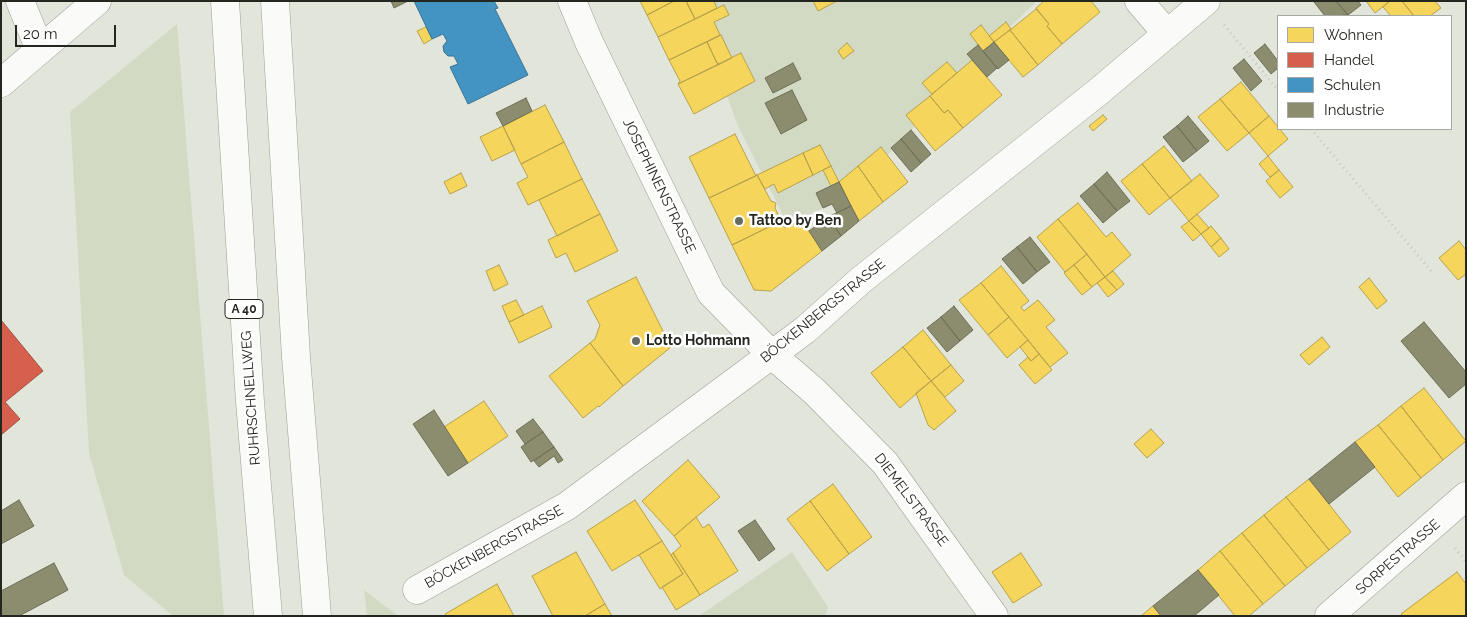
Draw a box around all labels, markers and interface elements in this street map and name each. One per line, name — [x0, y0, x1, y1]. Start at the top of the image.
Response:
scale bar — [18, 15, 119, 47]
legend — [1277, 15, 1452, 130]
text: 20 m — [23, 25, 58, 43]
text: Wohnen — [1324, 26, 1383, 44]
text: Handel — [1324, 51, 1374, 69]
text: Schulen — [1324, 76, 1381, 94]
text: Industrie — [1324, 101, 1384, 119]
street label: JOSEPHINENSTRASSE — [619, 116, 699, 256]
place label: Tattoo by Ben — [749, 213, 841, 229]
marker: Tattoo by Ben — [733, 215, 745, 227]
street label: BÖCKENBERGSTRASSE — [757, 255, 889, 367]
road number: A 40 — [225, 300, 263, 318]
street label: RUHRSCHNELLWEG — [238, 330, 264, 466]
place label: Lotto Hohmann — [646, 333, 750, 349]
marker: Lotto Hohmann — [630, 335, 642, 347]
street label: DIEMELSTRASSE — [871, 450, 951, 550]
street label: BÖCKENBERGSTRASSE — [422, 502, 566, 592]
street label: SORPESTRASSE — [1352, 516, 1444, 598]

